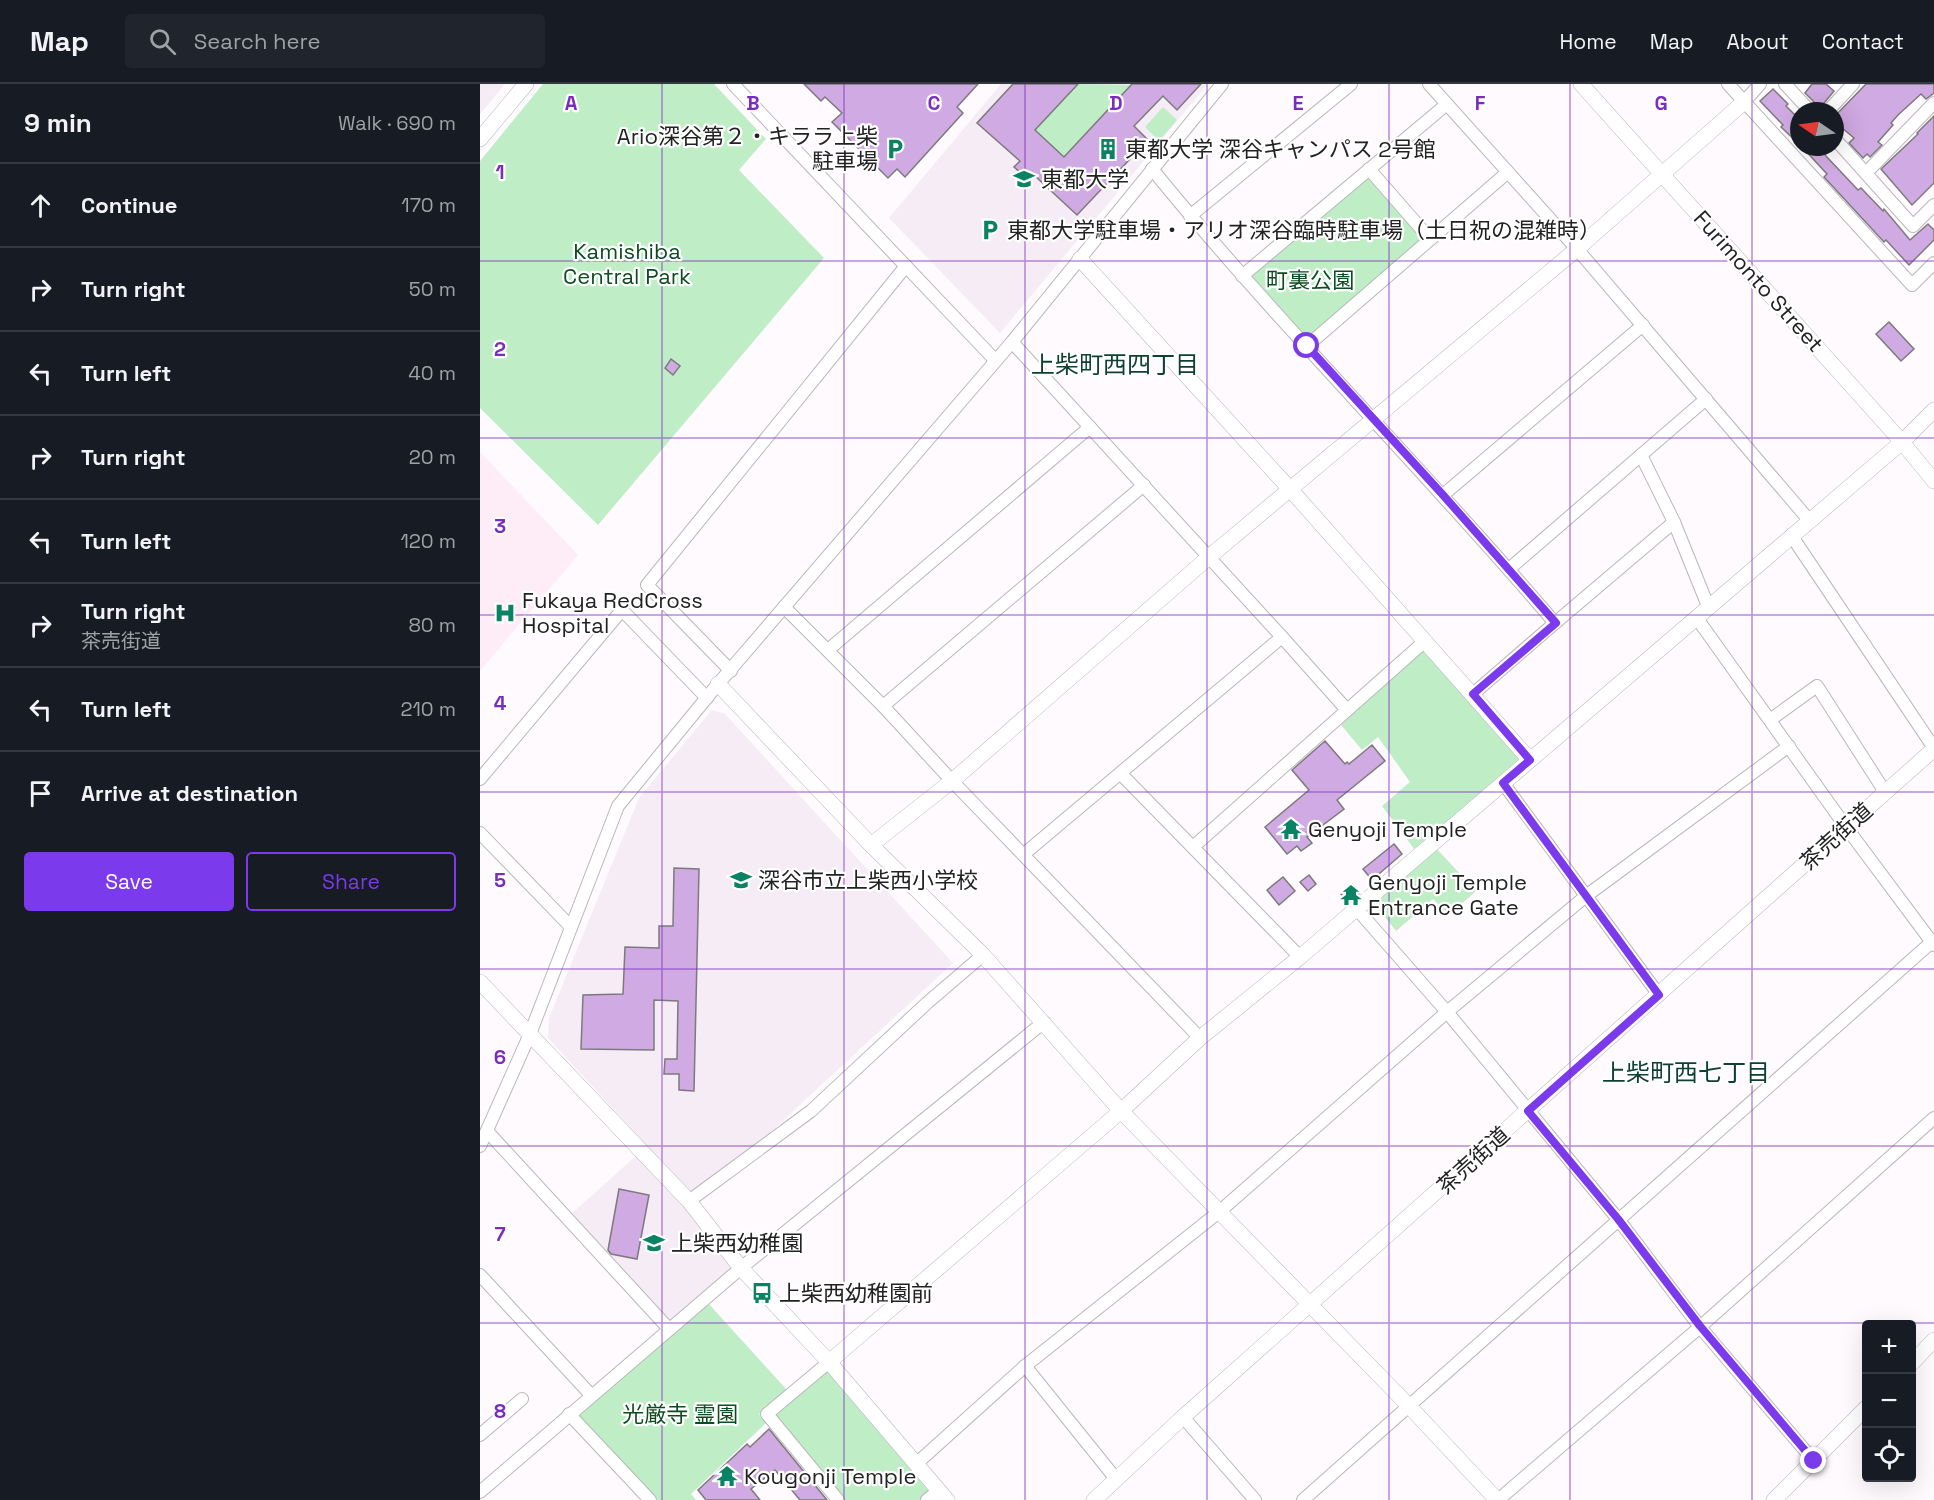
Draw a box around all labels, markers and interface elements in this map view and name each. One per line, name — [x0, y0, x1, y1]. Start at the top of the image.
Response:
search box — [125, 14, 545, 68]
text: Map — [30, 23, 89, 59]
icon: search — [146, 25, 179, 58]
text: Search here — [194, 27, 321, 55]
text: Home — [1559, 28, 1617, 55]
text: Map — [1650, 28, 1694, 55]
text: About — [1727, 28, 1789, 55]
text: Contact — [1822, 28, 1904, 55]
text: A — [565, 90, 578, 116]
text: B — [746, 90, 760, 116]
text: C — [928, 90, 941, 116]
text: D — [1109, 90, 1123, 116]
text: E — [1292, 90, 1304, 116]
text: F — [1475, 90, 1486, 116]
text: G — [1654, 90, 1668, 116]
north arrow — [1790, 102, 1844, 156]
text: 9 min — [24, 106, 92, 140]
text: Walk · 690 m — [338, 110, 456, 136]
place label: Ario深谷第２・キララ上柴 駐車場 — [617, 122, 878, 175]
place label: 東都大学 深谷キャンパス 2号館 — [1125, 135, 1436, 163]
parking icon: Ario深谷第２・キララ上柴 駐車場 — [883, 137, 907, 161]
building icon: 東都大学 深谷キャンパス 2号館 — [1096, 137, 1120, 161]
text: 1 — [495, 159, 505, 185]
place label: 東都大学 — [1041, 165, 1129, 193]
school or university icon: 東都大学 — [1012, 167, 1036, 191]
icon: ahead — [24, 189, 57, 222]
text: Continue — [81, 191, 177, 219]
text: 170 m — [401, 192, 456, 218]
street label: Furimonto Street — [1688, 204, 1830, 358]
place label: 東都大学駐車場・アリオ深谷臨時駐車場（土日祝の混雑時） — [1007, 216, 1601, 244]
parking icon: 東都大学駐車場・アリオ深谷臨時駐車場（土日祝の混雑時） — [978, 218, 1002, 242]
park label: Kamishiba Central Park — [563, 237, 691, 290]
park label: 町裏公園 — [1266, 266, 1354, 294]
icon: right — [24, 273, 57, 306]
text: Turn right — [81, 275, 186, 303]
text: 50 m — [409, 276, 456, 302]
route start — [1293, 332, 1319, 358]
text: 2 — [494, 336, 506, 362]
district label: 上柴町西四丁目 — [1031, 349, 1199, 380]
icon: left — [24, 357, 57, 390]
text: Turn left — [81, 359, 171, 387]
text: 40 m — [408, 360, 456, 386]
icon: right — [24, 441, 57, 474]
text: Turn right — [81, 443, 186, 471]
text: 20 m — [409, 444, 456, 470]
text: 3 — [494, 513, 506, 539]
icon: left — [24, 525, 57, 558]
text: Turn left — [81, 527, 171, 555]
text: 120 m — [400, 528, 456, 554]
place label: Fukaya RedCross Hospital — [522, 586, 703, 639]
text: Turn right — [81, 597, 186, 625]
hospital icon: Fukaya RedCross Hospital — [493, 601, 517, 625]
icon: right — [24, 609, 57, 642]
text: 80 m — [408, 612, 456, 638]
text: 茶売街道 — [81, 628, 161, 654]
text: 4 — [494, 690, 507, 716]
icon: left — [24, 693, 57, 726]
text: Turn left — [81, 695, 171, 723]
text: 210 m — [400, 696, 456, 722]
icon: arrive — [24, 777, 57, 810]
text: Arrive at destination — [81, 779, 298, 807]
street label: 茶売街道 — [1794, 796, 1878, 876]
place label: Genyoji Temple — [1308, 815, 1467, 843]
temple icon: Genyoji Temple — [1279, 817, 1303, 841]
button: Save — [24, 852, 234, 911]
button: Share — [246, 852, 456, 911]
place label: 深谷市立上柴西小学校 — [758, 866, 978, 894]
text: 5 — [494, 867, 506, 893]
school or university icon: 深谷市立上柴西小学校 — [729, 868, 753, 892]
place label: Genyoji Temple Entrance Gate — [1368, 868, 1527, 921]
temple icon: Genyoji Temple Entrance Gate — [1339, 883, 1363, 907]
text: 6 — [494, 1044, 506, 1070]
district label: 上柴町西七丁目 — [1602, 1057, 1770, 1088]
street label: 茶売街道 — [1431, 1120, 1515, 1200]
text: 7 — [494, 1221, 506, 1247]
place label: 上柴西幼稚園 — [671, 1229, 803, 1257]
school or university icon: 上柴西幼稚園 — [642, 1231, 666, 1255]
place label: 上柴西幼稚園前 — [779, 1279, 933, 1307]
bus stop icon: 上柴西幼稚園前 — [750, 1281, 774, 1305]
map controls — [1862, 1320, 1916, 1482]
button: + — [1862, 1320, 1916, 1374]
button: − — [1862, 1374, 1916, 1428]
text: 8 — [494, 1398, 506, 1424]
park label: 光厳寺 霊園 — [622, 1400, 738, 1428]
button: locate — [1862, 1428, 1916, 1482]
route end — [1800, 1447, 1826, 1473]
place label: Kougonji Temple — [744, 1462, 916, 1490]
temple icon: Kougonji Temple — [715, 1464, 739, 1488]

